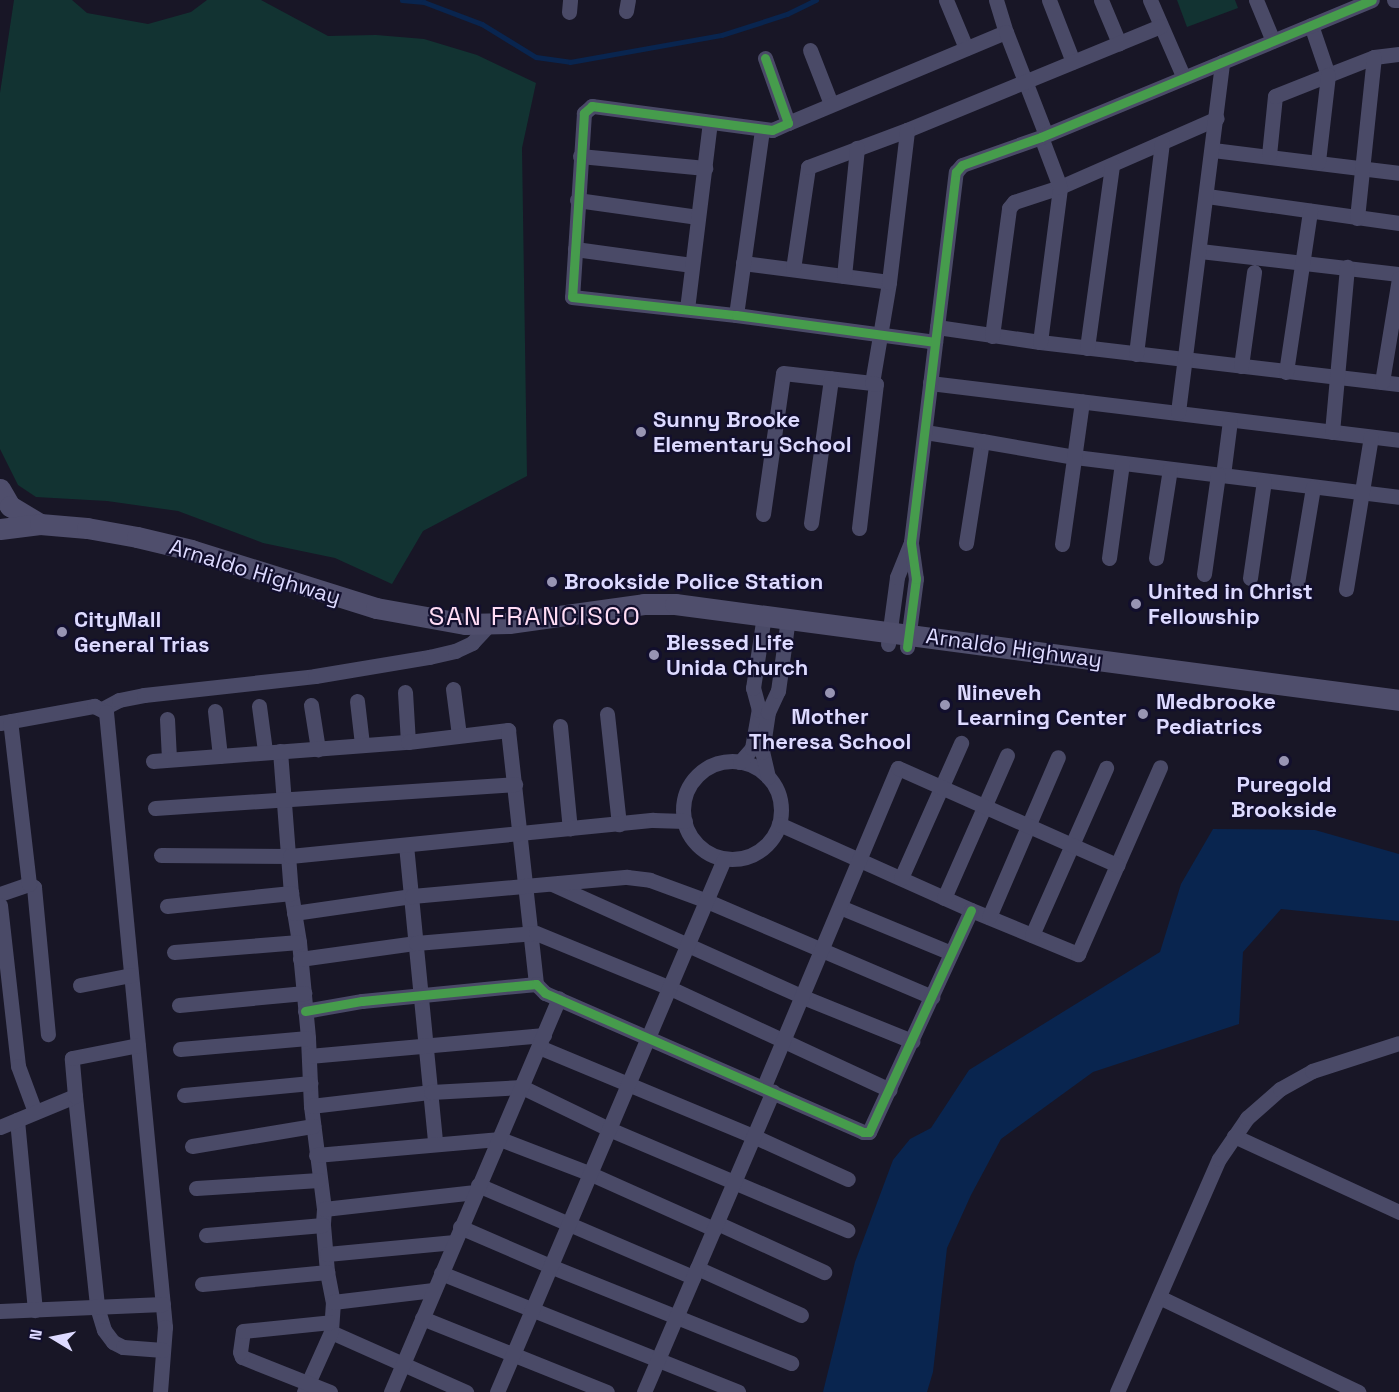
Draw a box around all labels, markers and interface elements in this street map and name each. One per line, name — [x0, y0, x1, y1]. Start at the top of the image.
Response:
place label: Sunny Brooke Elementary School — [653, 406, 852, 458]
marker: Sunny Brooke Elementary School — [634, 425, 648, 439]
street label: Arnaldo Highway — [166, 533, 344, 611]
place label: Brookside Police Station — [564, 569, 823, 595]
marker: Brookside Police Station — [545, 575, 559, 589]
place label: United in Christ Fellowship — [1148, 578, 1313, 630]
marker: United in Christ Fellowship — [1129, 597, 1143, 611]
district label: SAN FRANCISCO — [429, 601, 641, 633]
place label: CityMall General Trias — [74, 606, 210, 658]
street label: Arnaldo Highway — [924, 623, 1104, 673]
marker: CityMall General Trias — [55, 625, 69, 639]
place label: Blessed Life Unida Church — [666, 629, 808, 680]
marker: Blessed Life Unida Church — [647, 648, 661, 662]
place label: Nineveh Learning Center — [957, 679, 1127, 730]
marker: Mother Theresa School — [823, 686, 837, 700]
place label: Medbrooke Pediatrics — [1156, 688, 1276, 740]
marker: Nineveh Learning Center — [938, 698, 952, 712]
place label: Mother Theresa School — [749, 703, 911, 754]
marker: Medbrooke Pediatrics — [1134, 705, 1152, 723]
marker: Puregold Brookside — [1277, 754, 1291, 768]
place label: Puregold Brookside — [1231, 771, 1337, 822]
north arrow — [24, 1308, 84, 1368]
text: N — [25, 1328, 47, 1342]

